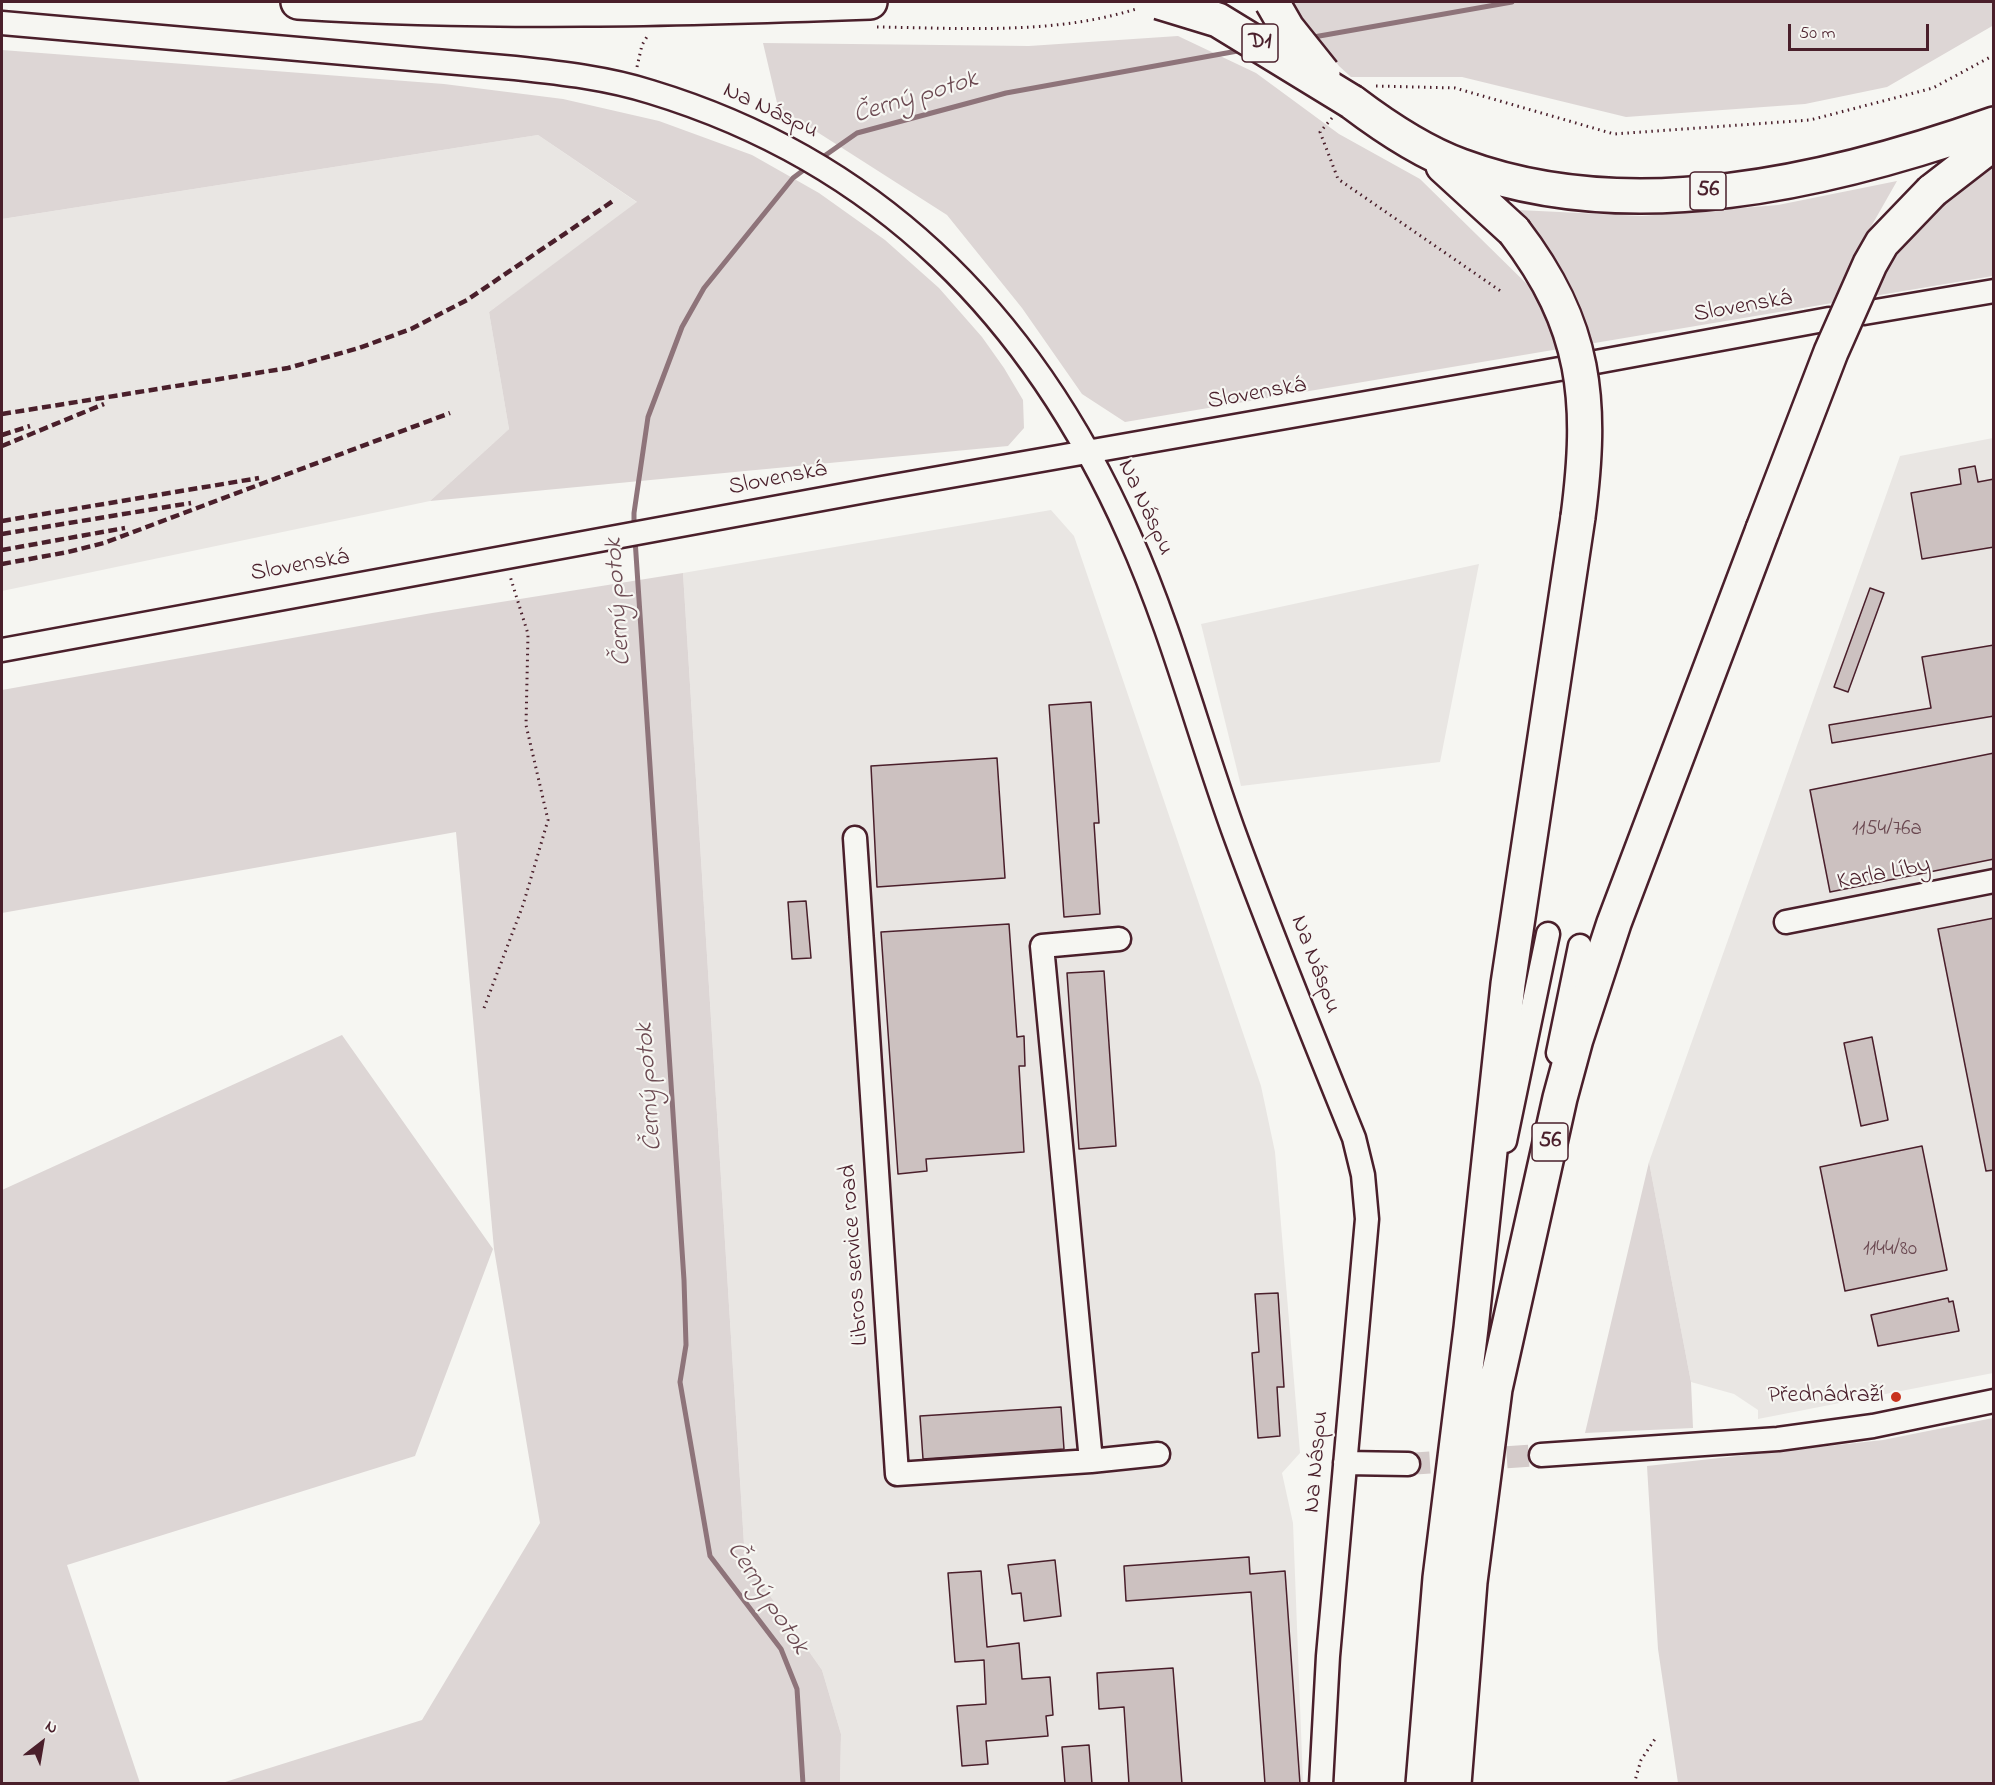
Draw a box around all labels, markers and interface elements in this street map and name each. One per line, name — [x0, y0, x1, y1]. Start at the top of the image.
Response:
scale bar — [1791, 12, 1932, 50]
text: 50 m — [1799, 21, 1836, 47]
road number: D1 — [1242, 24, 1278, 62]
water label: Černý potok — [850, 65, 982, 133]
street label: Na Náspu — [717, 77, 823, 147]
road number: 56 — [1690, 172, 1726, 210]
street label: Slovenská — [1692, 285, 1794, 331]
street label: Slovenská — [1206, 372, 1308, 418]
street label: Na Náspu — [1109, 455, 1179, 561]
street label: Slovenská — [726, 456, 830, 504]
water label: Černý potok — [600, 537, 640, 667]
street label: Slovenská — [249, 544, 351, 590]
house number: 1154/76a — [1852, 818, 1922, 844]
street label: Karla Líby — [1835, 852, 1933, 898]
street label: Na Náspu — [1282, 912, 1346, 1018]
water label: Černý potok — [631, 1022, 671, 1152]
road number: 56 — [1532, 1123, 1568, 1161]
street label: Libros service road — [835, 1163, 877, 1347]
house number: 1144/80 — [1863, 1238, 1917, 1264]
place label: Přednádraží — [1768, 1383, 1884, 1411]
marker: Přednádraží — [1889, 1390, 1903, 1404]
street label: Na Náspu — [1299, 1410, 1337, 1514]
water label: Černý potok — [718, 1537, 814, 1661]
north arrow — [12, 1713, 72, 1773]
text: N — [40, 1715, 62, 1741]

